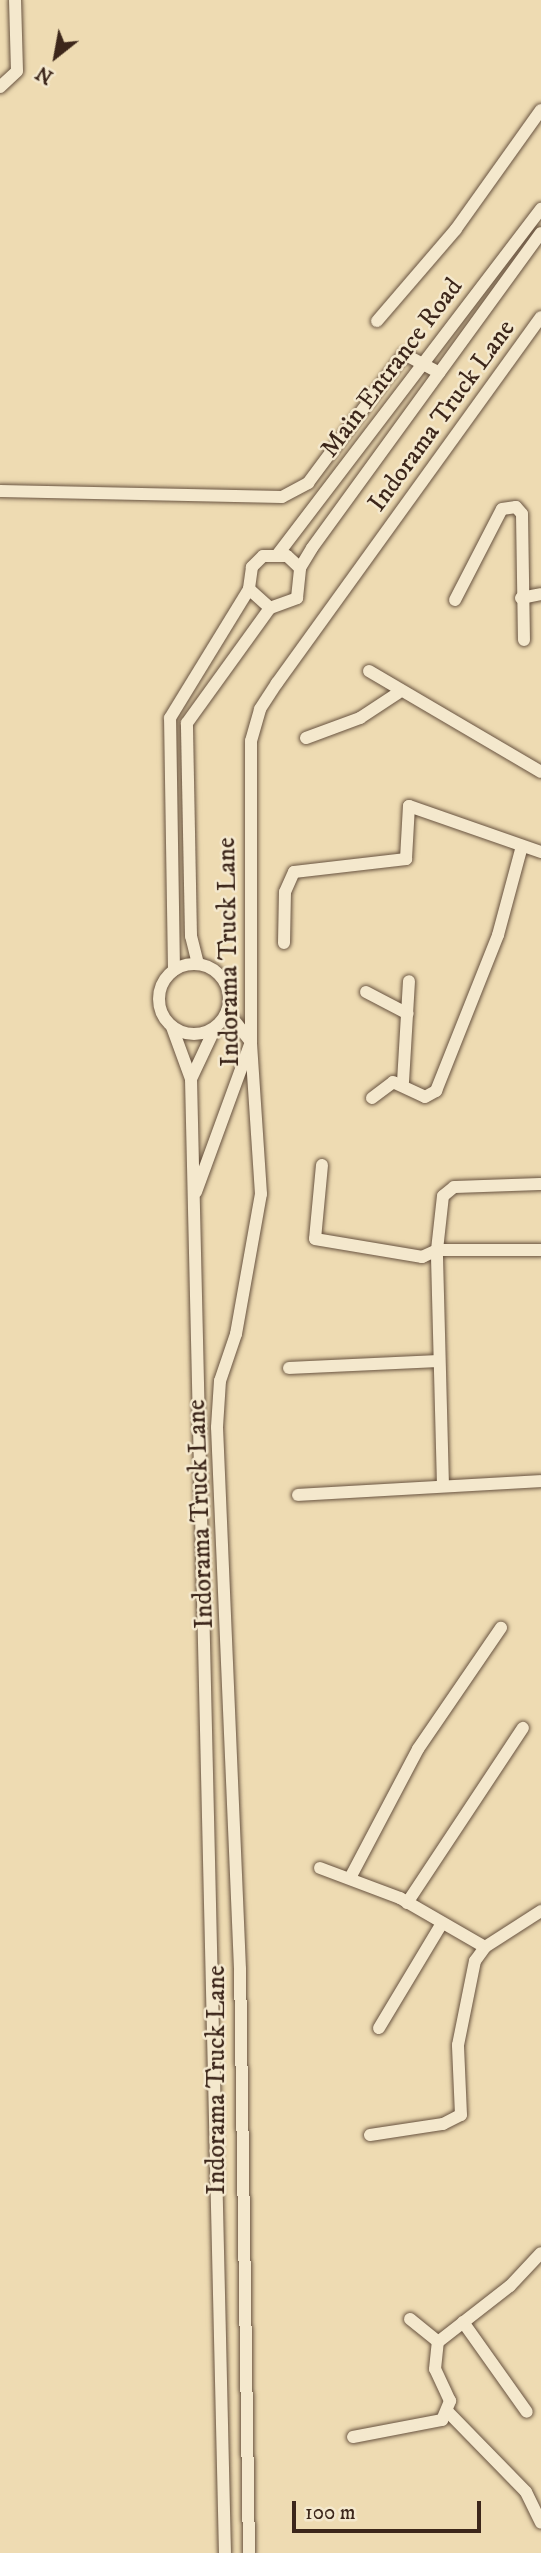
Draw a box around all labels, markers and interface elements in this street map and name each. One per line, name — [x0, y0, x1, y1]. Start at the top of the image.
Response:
north arrow — [21, 21, 91, 91]
text: N — [32, 61, 58, 88]
street label: Main Entrance Road — [314, 272, 470, 464]
street label: Indorama Truck Lane — [362, 314, 522, 518]
street label: Indorama Truck Lane — [211, 837, 247, 1067]
street label: Indorama Truck Lane — [181, 1399, 221, 1629]
street label: Indorama Truck Lane — [201, 1965, 233, 2195]
scale bar — [296, 2486, 485, 2530]
text: 100 m — [305, 2500, 356, 2526]

